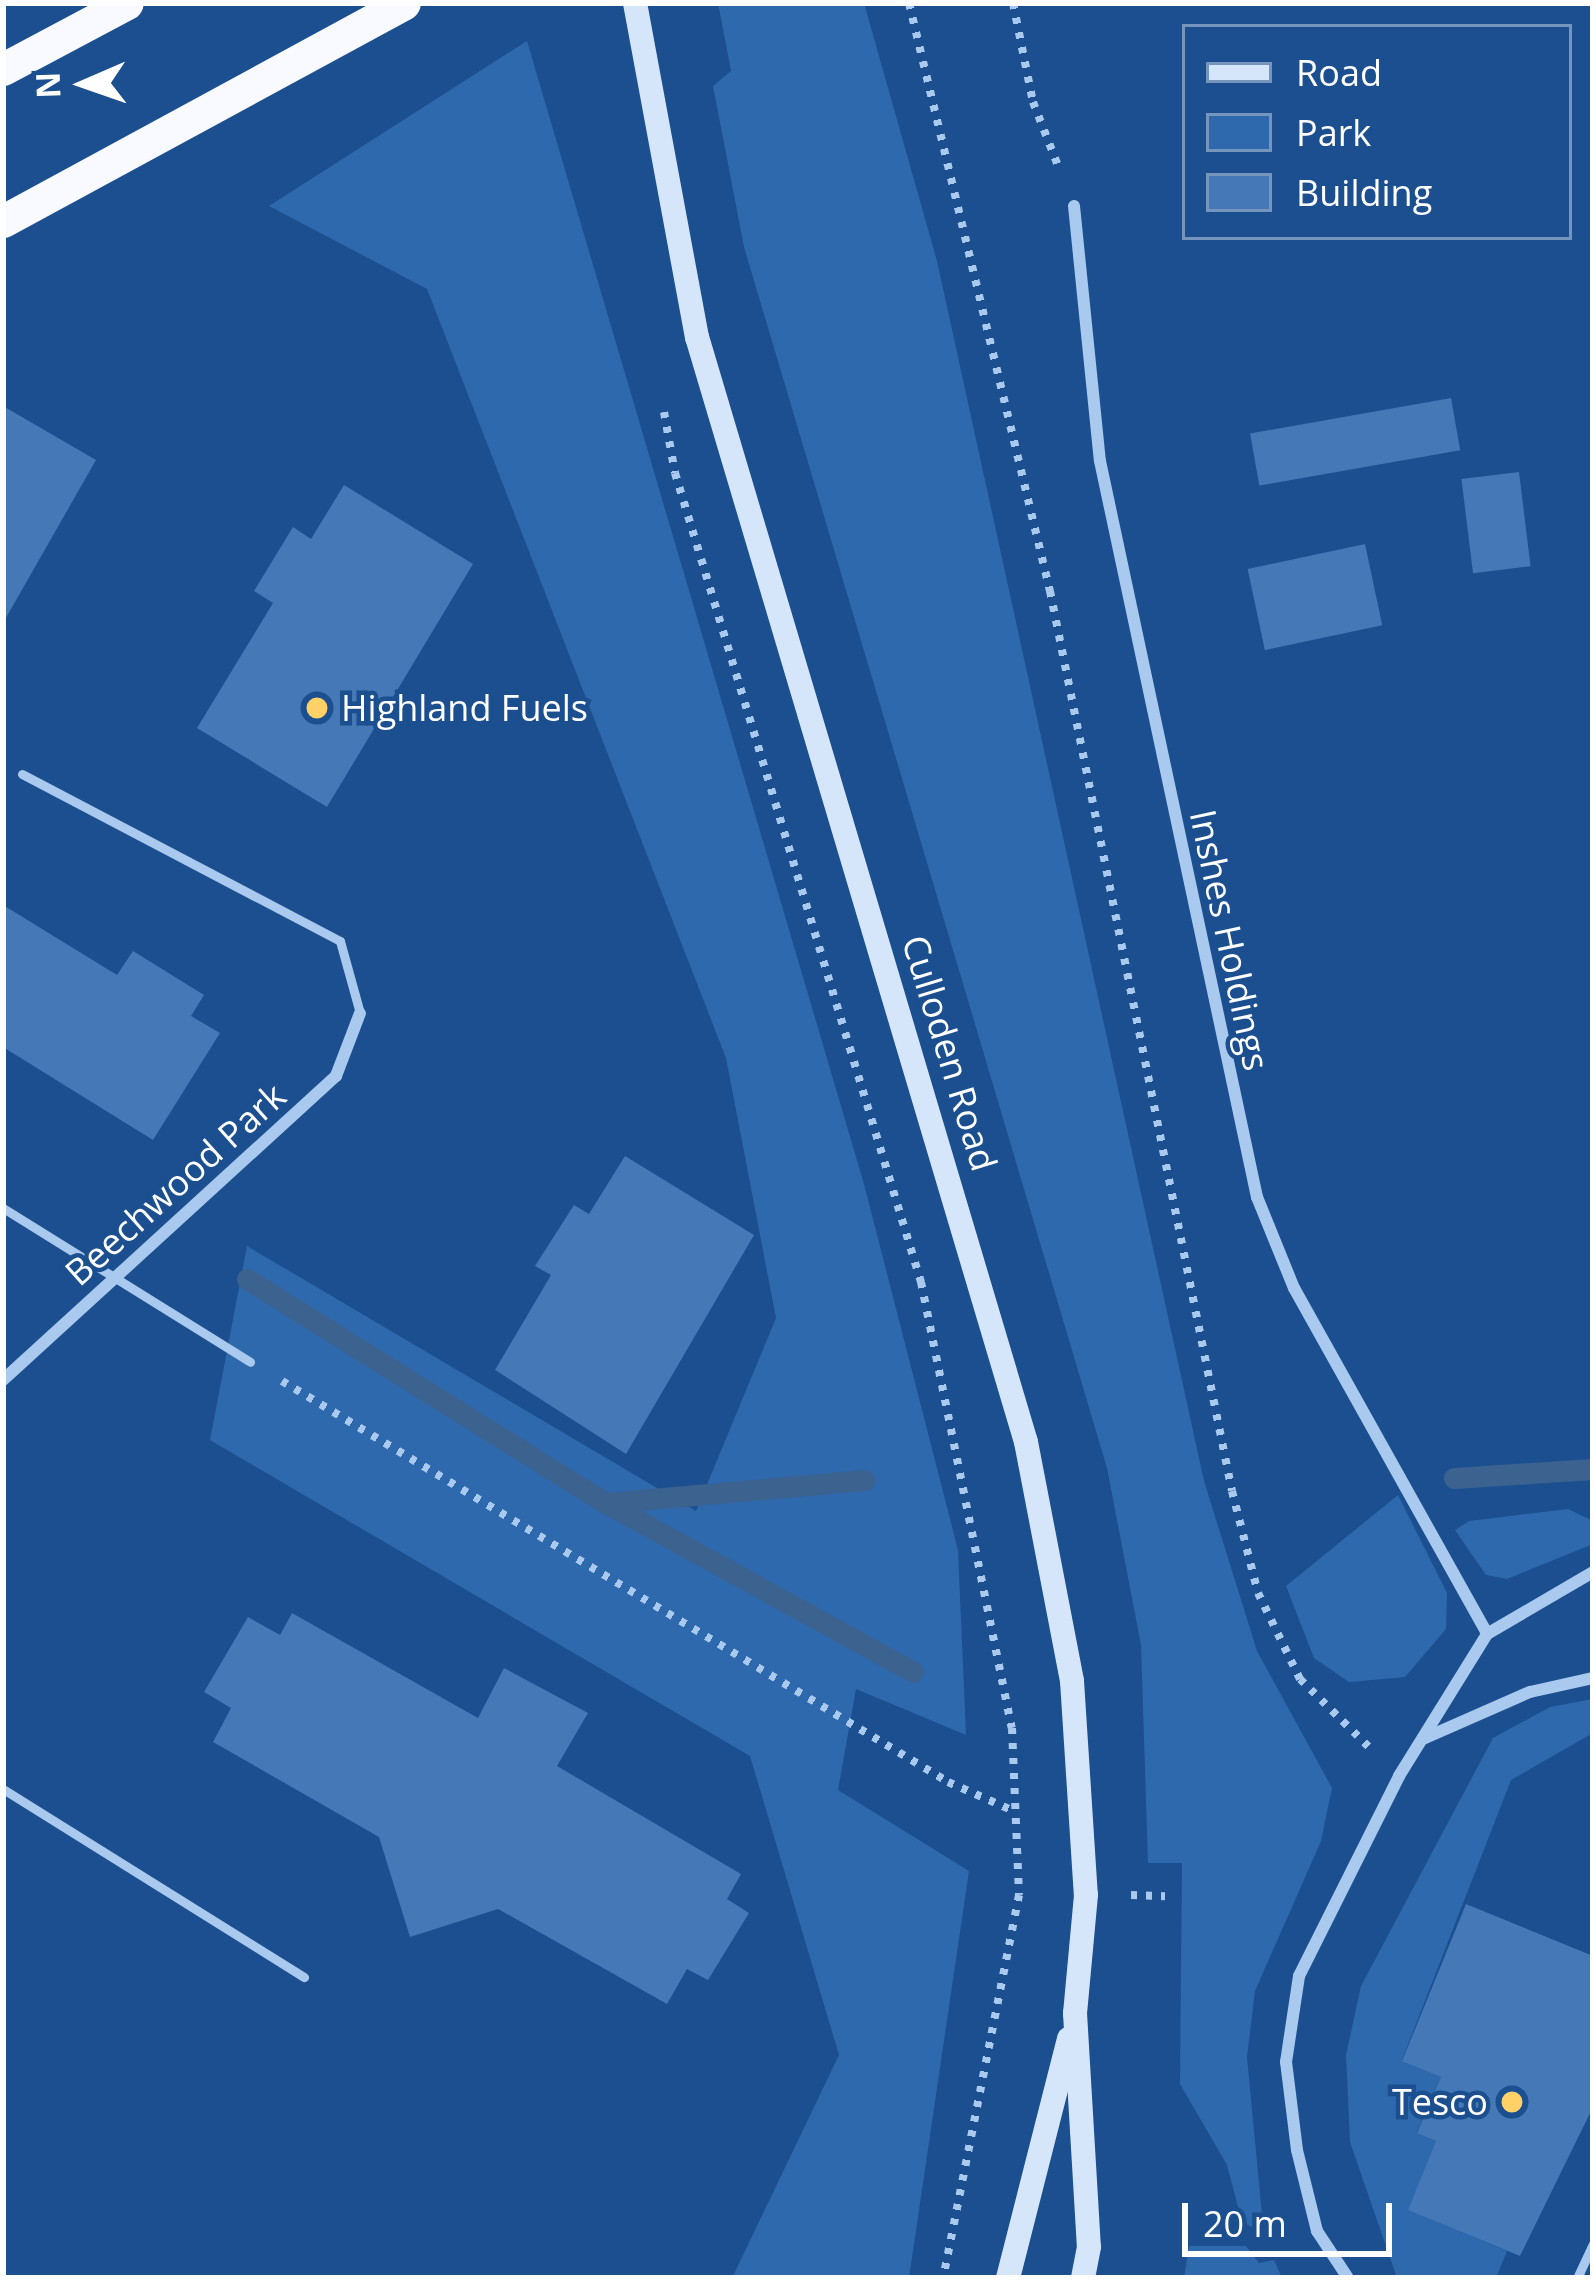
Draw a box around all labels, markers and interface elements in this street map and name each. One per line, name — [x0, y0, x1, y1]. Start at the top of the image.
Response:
north arrow — [24, 24, 144, 144]
legend — [1182, 24, 1572, 240]
text: Road — [1296, 48, 1382, 97]
text: N — [25, 71, 70, 99]
text: Park — [1296, 108, 1371, 157]
text: Building — [1296, 168, 1432, 217]
place label: Highland Fuels — [341, 686, 588, 730]
marker: Highland Fuels — [304, 695, 330, 721]
street label: Inshes Holdings — [1181, 806, 1279, 1074]
street label: Culloden Road — [894, 930, 1006, 1176]
street label: Beechwood Park — [56, 1074, 294, 1294]
place label: Tesco — [1392, 2080, 1488, 2124]
marker: Tesco — [1499, 2089, 1525, 2115]
scale bar — [1188, 2179, 1398, 2253]
text: 20 m — [1203, 2199, 1287, 2248]

